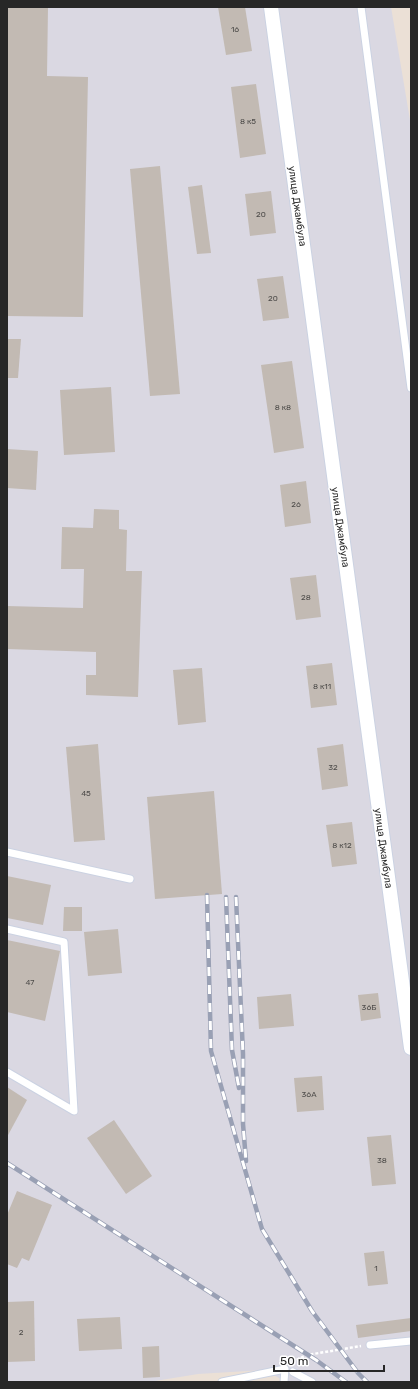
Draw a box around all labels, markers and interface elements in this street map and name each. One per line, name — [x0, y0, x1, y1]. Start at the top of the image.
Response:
house number: 16 — [231, 25, 239, 34]
house number: 8 к5 — [240, 117, 256, 126]
street label: улица Джамбула — [285, 165, 309, 247]
house number: 20 — [256, 210, 266, 219]
house number: 20 — [268, 294, 278, 303]
house number: 8 к8 — [275, 403, 291, 412]
street label: улица Джамбула — [328, 486, 352, 568]
house number: 26 — [291, 500, 301, 509]
house number: 28 — [301, 593, 311, 602]
house number: 8 к11 — [313, 682, 331, 691]
house number: 32 — [328, 763, 338, 772]
house number: 45 — [81, 789, 91, 798]
street label: улица Джамбула — [371, 807, 395, 889]
house number: 8 к12 — [332, 841, 352, 850]
house number: 47 — [26, 978, 34, 987]
house number: 36Б — [362, 1003, 376, 1012]
house number: 36А — [302, 1090, 317, 1099]
house number: 38 — [377, 1156, 387, 1165]
house number: 1 — [374, 1264, 378, 1273]
house number: 2 — [19, 1328, 24, 1337]
scale bar — [274, 1347, 384, 1373]
text: 50 m — [280, 1354, 308, 1368]

